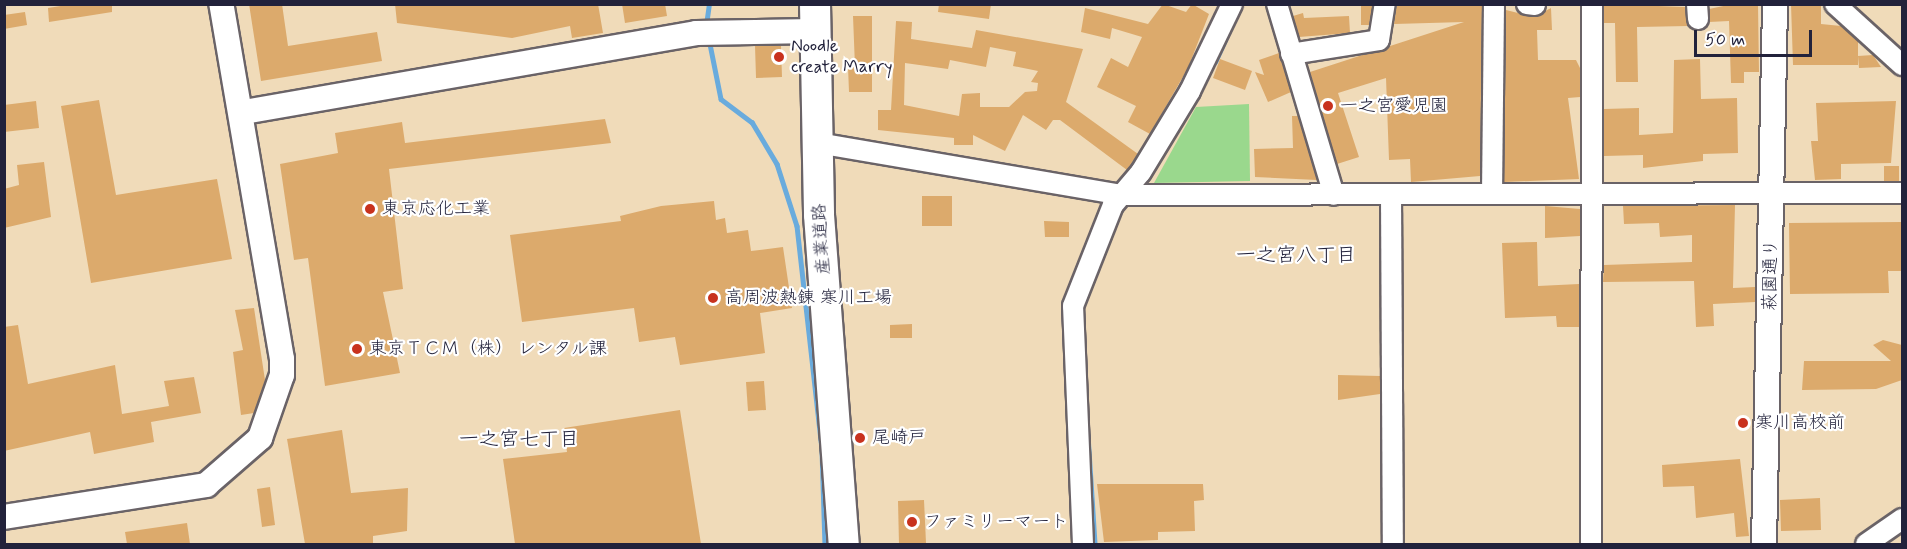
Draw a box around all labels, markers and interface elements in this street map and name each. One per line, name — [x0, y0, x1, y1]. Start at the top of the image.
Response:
scale bar — [1697, 18, 1816, 56]
text: 50 m — [1705, 28, 1745, 52]
place label: Noodle create Marry — [791, 36, 892, 78]
marker: Noodle create Marry — [772, 50, 786, 64]
place label: 一之宮愛児園 — [1340, 95, 1448, 117]
marker: 一之宮愛児園 — [1321, 99, 1335, 113]
place label: 東京応化工業 — [382, 198, 490, 220]
marker: 東京応化工業 — [363, 202, 377, 216]
street label: 産業道路 — [809, 202, 835, 276]
street label: 萩園通り — [1760, 239, 1782, 311]
district label: 一之宮八丁目 — [1236, 243, 1356, 267]
place label: 高周波熱錬 寒川工場 — [725, 287, 892, 309]
marker: 高周波熱錬 寒川工場 — [706, 291, 720, 305]
place label: 東京ＴＣＭ（株） レンタル課 — [369, 338, 608, 360]
marker: 東京ＴＣＭ（株） レンタル課 — [350, 342, 364, 356]
place label: 寒川高校前 — [1755, 412, 1845, 434]
marker: 寒川高校前 — [1736, 416, 1750, 430]
district label: 一之宮七丁目 — [459, 427, 579, 451]
place label: 尾崎戸 — [872, 427, 926, 449]
marker: 尾崎戸 — [853, 431, 867, 445]
place label: ファミリーマート — [924, 511, 1068, 533]
marker: ファミリーマート — [905, 515, 919, 529]

